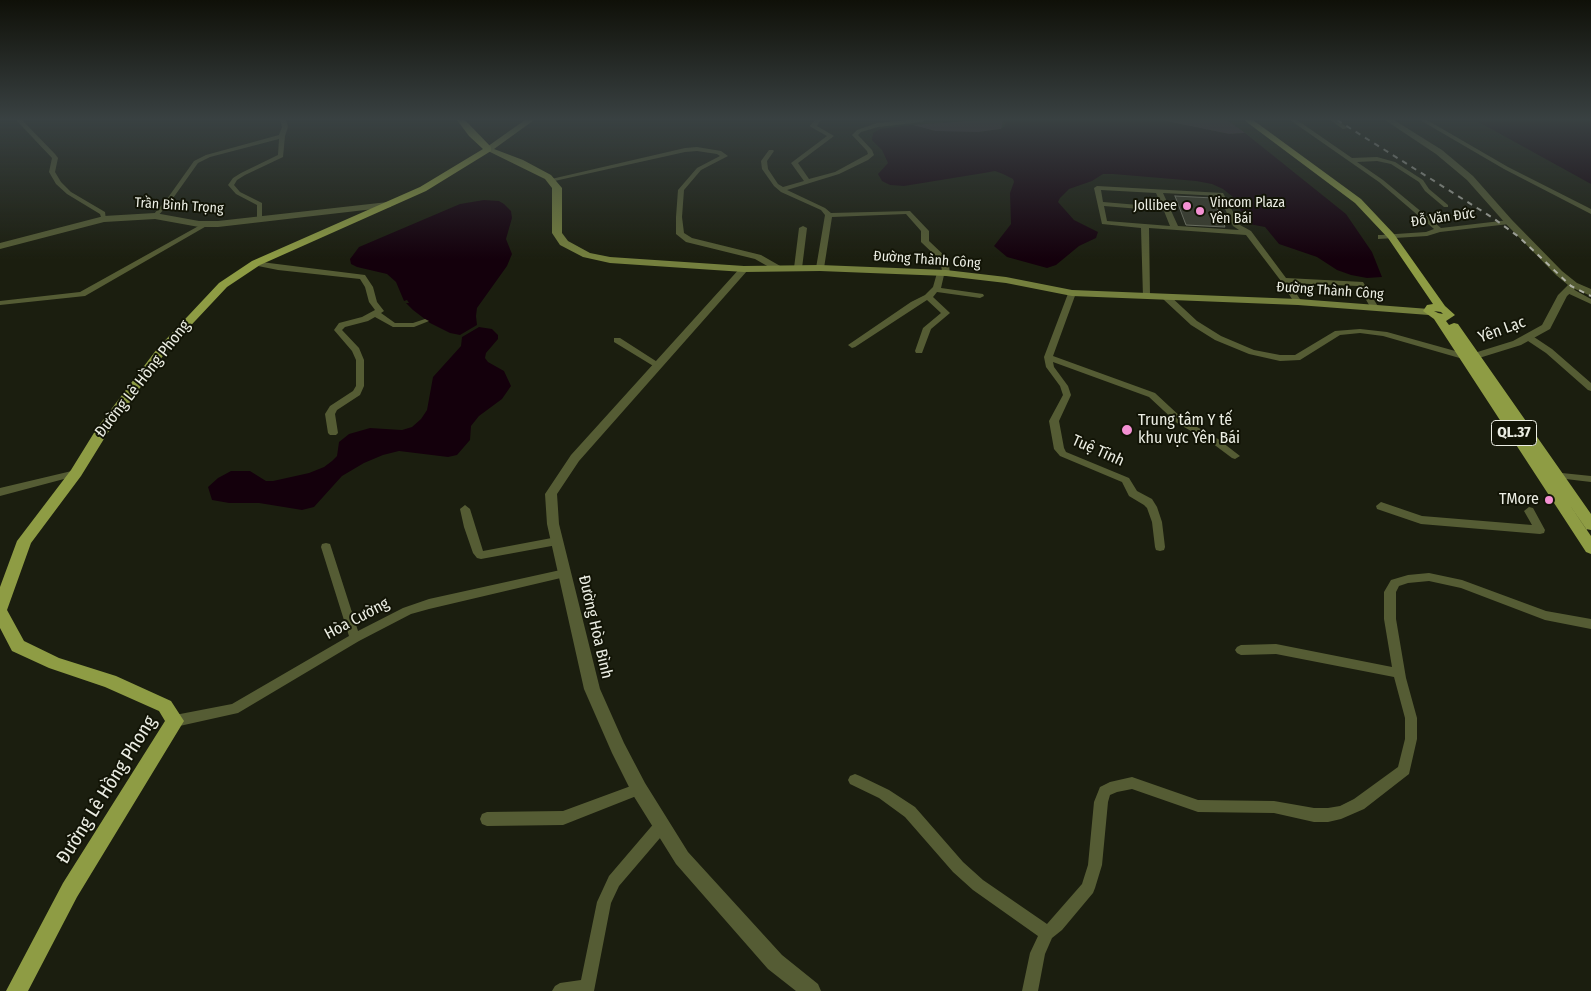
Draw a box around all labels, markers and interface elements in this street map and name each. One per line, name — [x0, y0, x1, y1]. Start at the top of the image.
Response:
street label: Trần Bình Trọng — [134, 195, 224, 217]
place label: Vincom Plaza Yên Bái — [1210, 195, 1285, 228]
place label: Jollibee — [1134, 198, 1177, 214]
marker: Jollibee — [1181, 200, 1193, 212]
marker: Vincom Plaza Yên Bái — [1194, 205, 1206, 217]
street label: Đỗ Văn Đức — [1410, 205, 1476, 231]
street label: Đường Thành Công — [873, 248, 981, 272]
street label: Đường Thành Công — [1276, 279, 1384, 303]
street label: Yên Lạc — [1476, 313, 1528, 347]
street label: Đường Lê Hồng Phong — [91, 317, 195, 441]
place label: Trung tâm Y tế khu vực Yên Bái — [1138, 411, 1240, 449]
road number: QL.37 — [1492, 420, 1536, 446]
marker: Trung tâm Y tế khu vực Yên Bái — [1120, 423, 1134, 437]
street label: Tuệ Tĩnh — [1069, 431, 1127, 471]
place label: TMore — [1499, 490, 1539, 510]
marker: TMore — [1543, 494, 1555, 506]
street label: Đường Hòa Bình — [574, 573, 616, 681]
street label: Hòa Cường — [321, 594, 393, 644]
street label: Đường Lê Hồng Phong — [52, 712, 162, 868]

